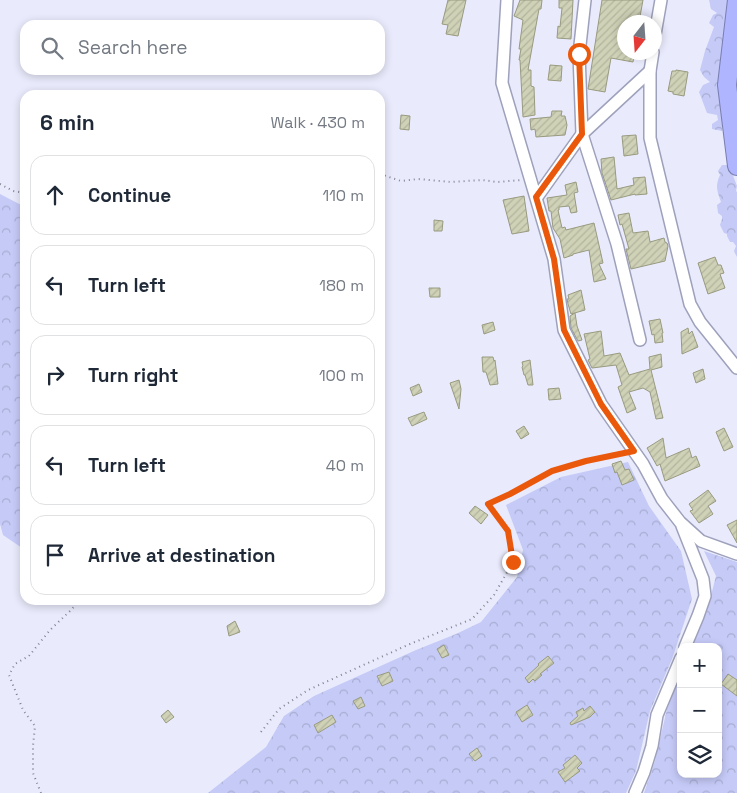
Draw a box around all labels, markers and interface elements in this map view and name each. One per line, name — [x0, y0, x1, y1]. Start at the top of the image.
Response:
north arrow — [617, 15, 662, 60]
search box — [20, 20, 385, 75]
icon: search — [38, 34, 66, 62]
text: Search here — [78, 35, 188, 60]
route start — [568, 43, 591, 66]
text: 6 min — [40, 109, 95, 136]
text: Walk · 430 m — [270, 112, 365, 133]
icon: ahead — [41, 181, 69, 209]
text: Continue — [88, 183, 171, 208]
text: 110 m — [322, 185, 364, 206]
icon: left — [41, 271, 69, 299]
text: Turn left — [88, 273, 166, 298]
text: 180 m — [319, 275, 364, 296]
icon: right — [41, 361, 69, 389]
text: Turn right — [88, 363, 178, 388]
text: 100 m — [319, 365, 364, 386]
icon: left — [41, 451, 69, 479]
text: Turn left — [88, 453, 166, 478]
text: 40 m — [326, 455, 364, 476]
icon: arrive — [41, 541, 69, 569]
text: Arrive at destination — [88, 543, 276, 568]
route end — [502, 551, 525, 574]
map controls — [677, 643, 722, 778]
button: + — [677, 643, 722, 688]
button: − — [677, 688, 722, 733]
button: layers — [677, 733, 722, 778]

